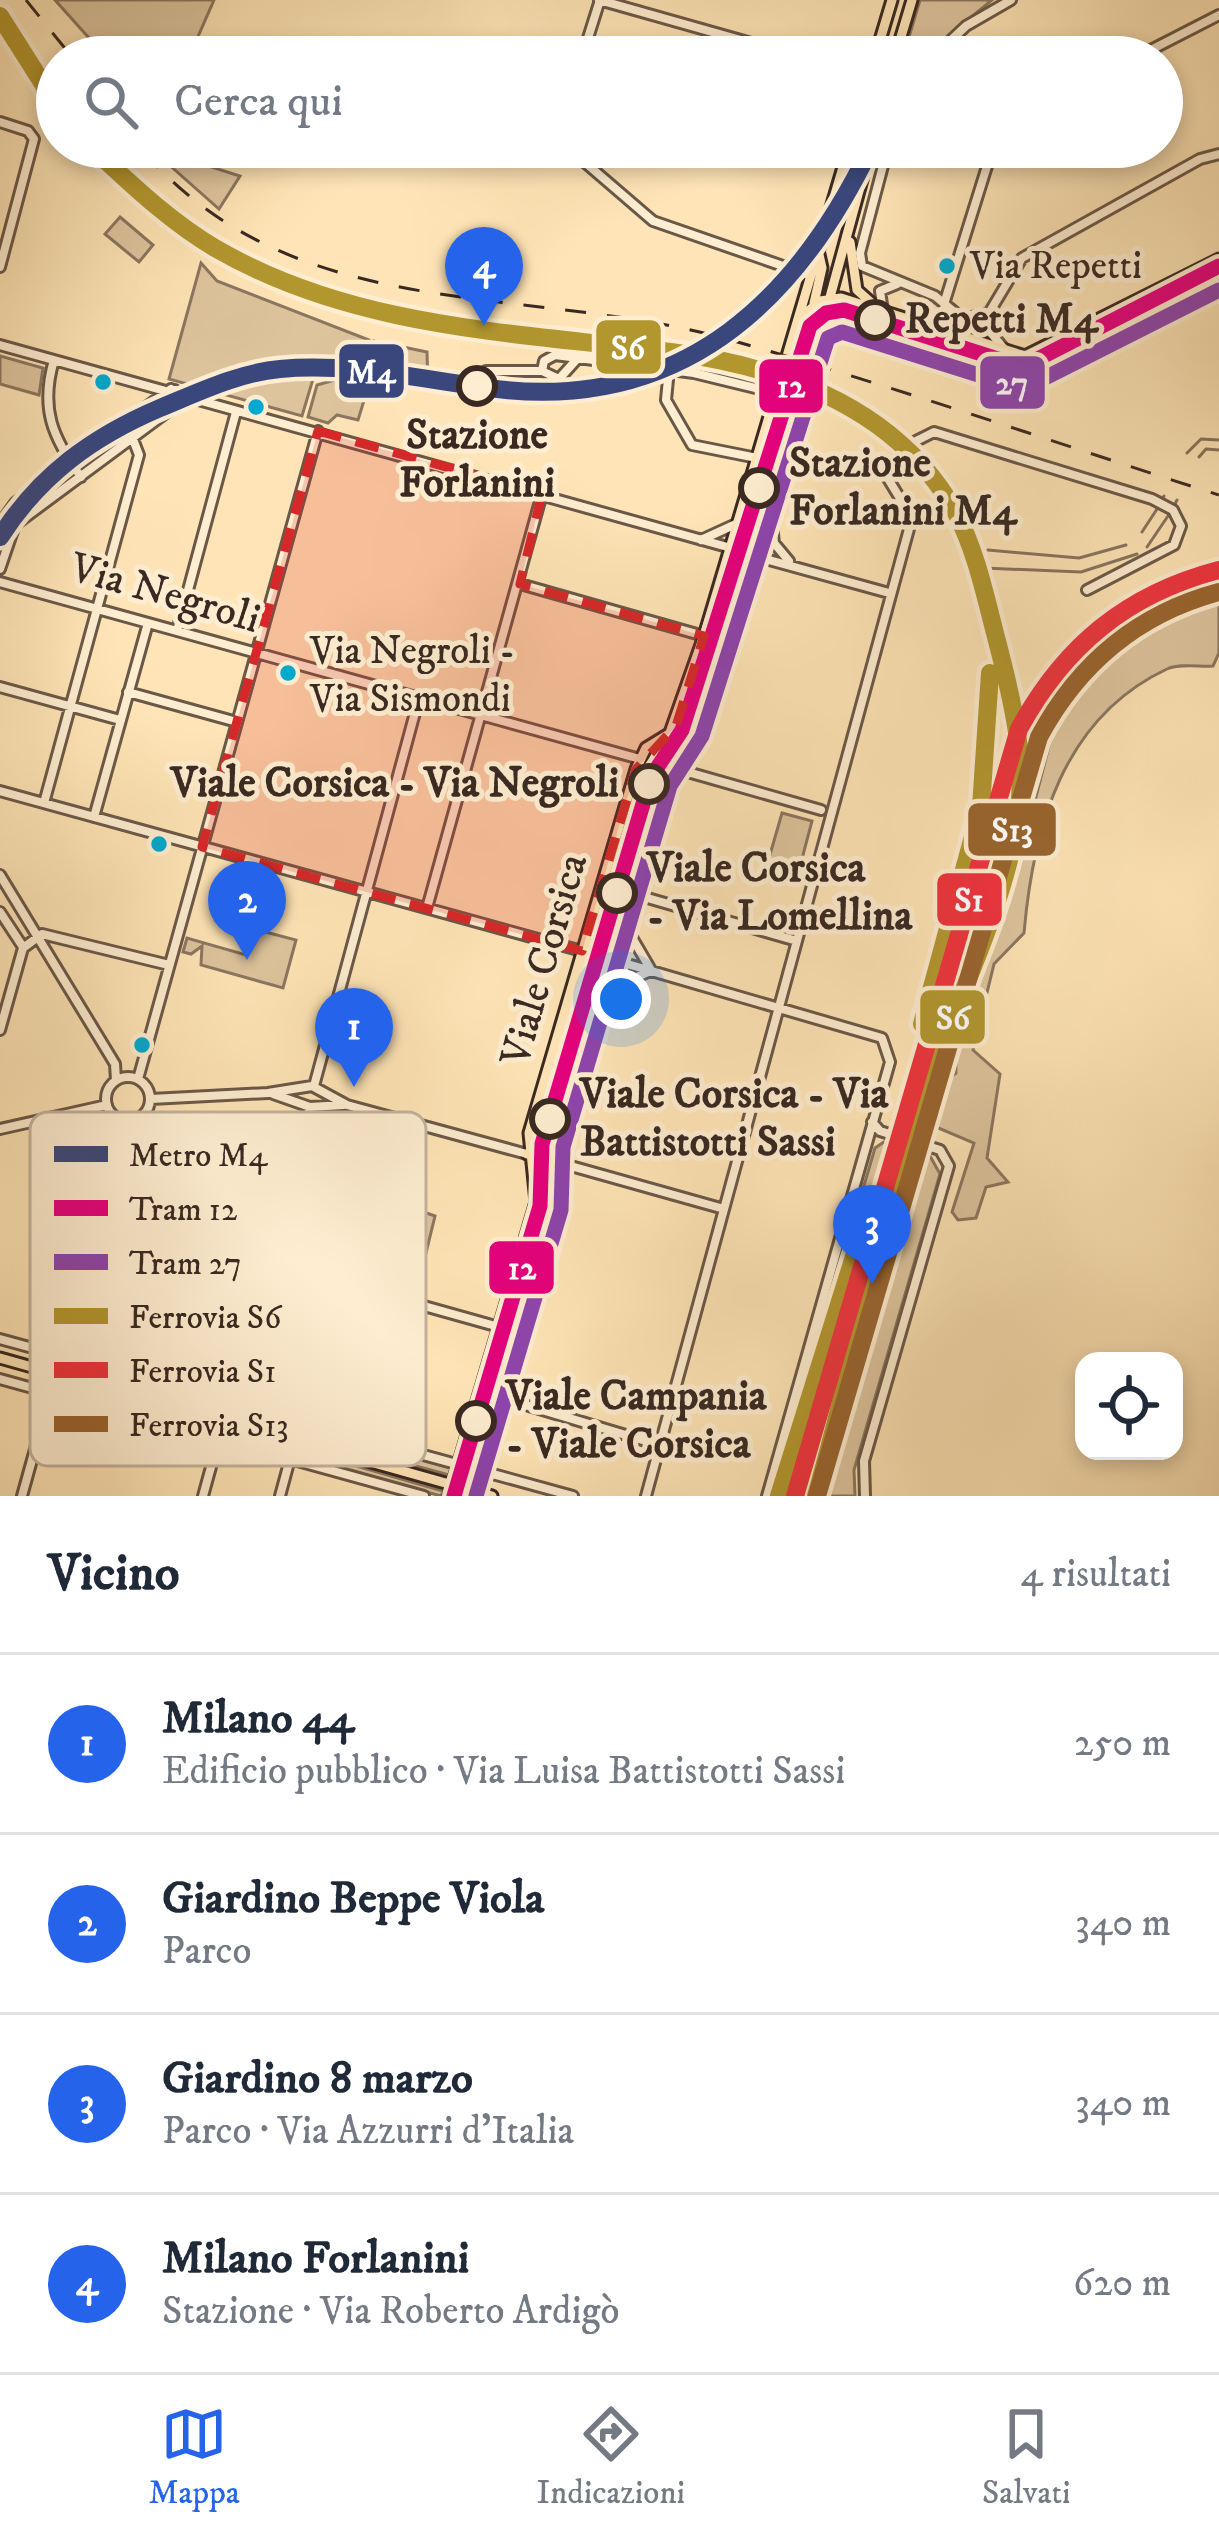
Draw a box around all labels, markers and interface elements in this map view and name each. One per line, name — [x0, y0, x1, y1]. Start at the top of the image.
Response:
search box — [36, 36, 1183, 168]
icon: search — [78, 69, 144, 135]
text: Cerca qui — [174, 74, 343, 130]
pin: 4 — [445, 227, 523, 326]
place label: Via Repetti — [969, 242, 1142, 291]
marker: Via Repetti — [936, 255, 958, 277]
place label: Repetti M4 — [905, 294, 1100, 346]
marker: Repetti M4 — [856, 301, 894, 339]
line badge: S6 — [594, 318, 663, 376]
text: S6 — [611, 329, 647, 370]
line badge: M4 — [337, 342, 406, 400]
text: M4 — [346, 353, 398, 394]
line badge: 27 — [978, 354, 1047, 411]
line badge: 12 — [757, 357, 825, 415]
text: 27 — [996, 364, 1028, 405]
marker: Stazione Forlanini — [458, 367, 496, 405]
text: 12 — [777, 367, 806, 408]
unlabelled marker — [92, 371, 114, 393]
unlabelled marker — [245, 396, 267, 418]
place label: Stazione Forlanini — [399, 410, 555, 510]
place label: Stazione Forlanini M4 — [789, 438, 1018, 538]
marker: Stazione Forlanini M4 — [740, 469, 778, 507]
street label: Via Negroli — [63, 542, 266, 646]
place label: Via Negroli - Via Sismondi — [309, 627, 515, 724]
marker: Via Negroli - Via Sismondi — [277, 662, 299, 684]
place label: Viale Corsica - Via Negroli — [169, 758, 619, 810]
marker: Viale Corsica - Via Negroli — [630, 765, 668, 803]
line badge: S13 — [966, 801, 1058, 858]
text: S13 — [991, 811, 1033, 852]
unlabelled marker — [148, 833, 170, 855]
place label: Viale Corsica - Via Lomellina — [645, 843, 913, 943]
street label: Viale Corsica — [490, 848, 600, 1073]
pin: 2 — [208, 861, 286, 960]
line badge: S1 — [935, 871, 1004, 928]
marker: Viale Corsica - Via Lomellina — [598, 874, 636, 912]
text: S1 — [954, 881, 984, 922]
your location — [591, 969, 651, 1029]
pin: 1 — [315, 988, 393, 1087]
line badge: S6 — [918, 988, 987, 1046]
text: S6 — [936, 999, 972, 1040]
unlabelled marker — [131, 1034, 153, 1056]
place label: Viale Corsica - Via Battistotti Sassi — [578, 1069, 890, 1169]
marker: Viale Corsica - Via Battistotti Sassi — [531, 1100, 569, 1138]
legend — [30, 1112, 426, 1466]
text: Metro M4 — [129, 1136, 268, 1177]
pin: 3 — [833, 1185, 911, 1284]
text: Tram 12 — [129, 1190, 237, 1231]
line badge: 12 — [487, 1239, 556, 1296]
text: Tram 27 — [129, 1244, 242, 1285]
text: 12 — [508, 1249, 537, 1290]
text: Ferrovia S6 — [129, 1298, 283, 1339]
text: Ferrovia S1 — [129, 1352, 276, 1393]
map controls — [1075, 1352, 1183, 1460]
button: locate — [1075, 1352, 1183, 1460]
place label: Viale Campania - Viale Corsica — [504, 1371, 768, 1471]
marker: Viale Campania - Viale Corsica — [457, 1402, 495, 1440]
text: Ferrovia S13 — [129, 1406, 289, 1447]
text: Vicino — [48, 1542, 179, 1606]
text: 4 risultati — [1021, 1550, 1171, 1599]
text: Milano 44 — [162, 1691, 354, 1747]
text: 1 — [80, 1719, 94, 1768]
text: 250 m — [1074, 1719, 1171, 1768]
text: Edificio pubblico · Via Luisa Battistotti Sassi — [162, 1747, 845, 1796]
text: Giardino Beppe Viola — [162, 1871, 544, 1927]
text: 2 — [77, 1899, 97, 1948]
text: 340 m — [1075, 1899, 1171, 1948]
text: Parco — [162, 1927, 251, 1976]
text: Giardino 8 marzo — [162, 2051, 473, 2107]
text: 3 — [80, 2079, 94, 2128]
text: 340 m — [1075, 2079, 1171, 2128]
text: Parco · Via Azzurri d'Italia — [162, 2107, 574, 2156]
text: Milano Forlanini — [162, 2231, 469, 2287]
text: 4 — [76, 2259, 98, 2308]
text: 620 m — [1073, 2259, 1171, 2308]
text: Stazione · Via Roberto Ardigò — [162, 2287, 619, 2336]
tab: Mappa — [148, 2401, 240, 2514]
tab: Indicazioni — [537, 2401, 685, 2514]
tab: Salvati — [982, 2401, 1071, 2514]

